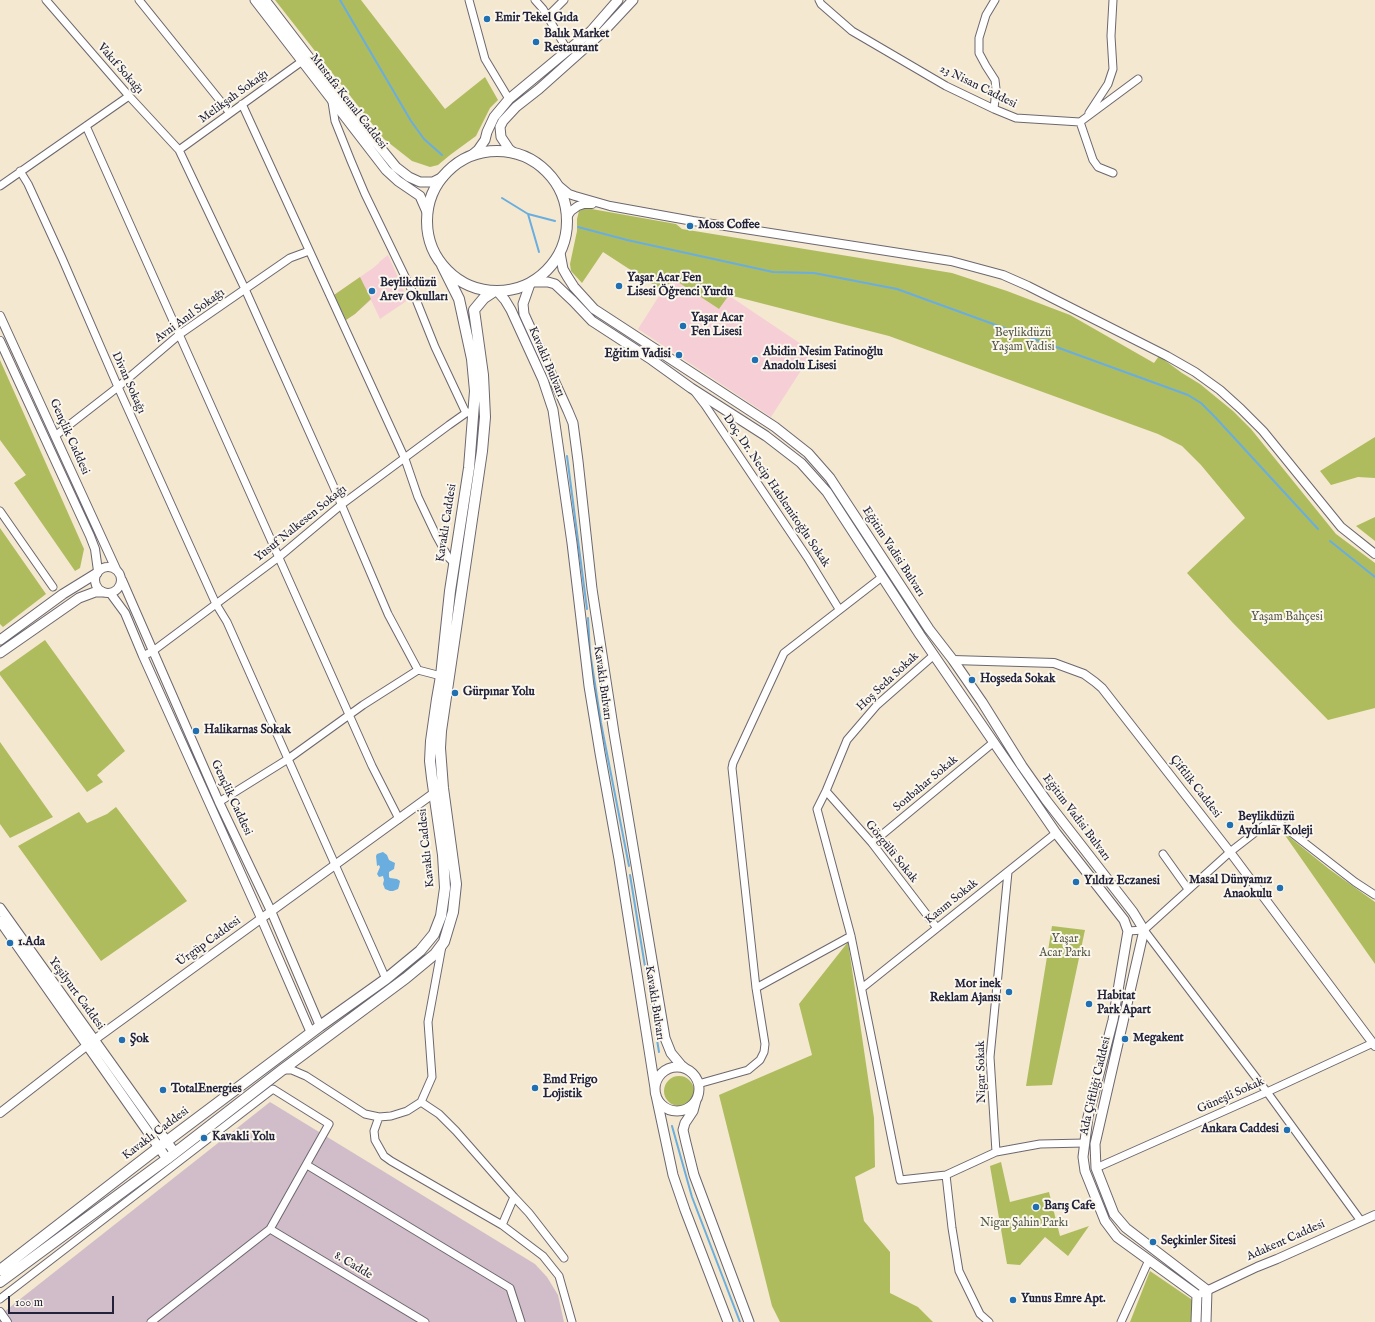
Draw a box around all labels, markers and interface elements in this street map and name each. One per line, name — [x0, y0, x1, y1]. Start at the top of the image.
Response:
place label: Emir Tekel Gıda — [495, 12, 578, 26]
marker: Emir Tekel Gıda — [482, 14, 492, 24]
place label: Balık Market Restaurant — [544, 28, 609, 56]
marker: Balık Market Restaurant — [531, 37, 541, 47]
street label: Vakıf Sokağı — [94, 41, 146, 97]
street label: Mustafa Kemal Caddesi — [306, 51, 390, 153]
street label: 23 Nisan Caddesi — [937, 62, 1019, 112]
street label: Melikşah Sokağı — [197, 67, 271, 127]
place label: Moss Coffee — [698, 219, 760, 233]
marker: Moss Coffee — [685, 221, 695, 231]
place label: Yaşar Acar Fen Lisesi Öğrenci Yurdu — [627, 272, 733, 300]
place label: Beylikdüzü Arev Okulları — [380, 277, 448, 305]
marker: Yaşar Acar Fen Lisesi Öğrenci Yurdu — [614, 281, 624, 291]
street label: Avni Anıl Sokağı — [152, 286, 228, 346]
marker: Beylikdüzü Arev Okulları — [367, 286, 377, 296]
place label: Yaşar Acar Fen Lisesi — [691, 312, 743, 340]
marker: Yaşar Acar Fen Lisesi — [678, 321, 688, 331]
street label: Kavaklı Bulvarı — [525, 325, 567, 399]
park label: Beylikdüzü Yaşam Vadisi — [991, 327, 1055, 355]
place label: Abidin Nesim Fatinoğlu Anadolu Lisesi — [763, 346, 883, 374]
place label: Eğitim Vadisi — [604, 348, 671, 362]
street label: Divan Sokağı — [108, 350, 148, 416]
marker: Eğitim Vadisi — [674, 350, 684, 360]
marker: Abidin Nesim Fatinoğlu Anadolu Lisesi — [750, 355, 760, 365]
street label: Gençlik Caddesi — [46, 397, 92, 477]
street label: Doç. Dr. Necip Hablemitoğlu Sokak — [719, 412, 833, 570]
street label: Yusuf Nalkesen Sokağı — [252, 482, 350, 566]
street label: Kavaklı Caddesi — [434, 483, 460, 563]
street label: Eğitim Vadisi Bulvarı — [858, 504, 928, 600]
park label: Yaşam Bahçesi — [1251, 611, 1323, 625]
street label: Kavaklı Bulvarı — [590, 645, 614, 721]
street label: Hoş Seda Sokak — [854, 649, 922, 715]
place label: Hoşseda Sokak — [980, 673, 1055, 687]
marker: Hoşseda Sokak — [967, 675, 977, 685]
place label: Gürpınar Yolu — [463, 686, 535, 700]
marker: Gürpınar Yolu — [450, 688, 460, 698]
place label: Halikarnas Sokak — [204, 724, 291, 738]
marker: Halikarnas Sokak — [191, 726, 201, 736]
street label: Sonbahar Sokak — [891, 753, 961, 815]
street label: Çiftlik Caddesi — [1166, 753, 1224, 821]
street label: Gençlik Caddesi — [207, 758, 255, 838]
street label: Eğitim Vadisi Bulvarı — [1039, 772, 1113, 864]
street label: Kavaklı Caddesi — [416, 808, 438, 888]
place label: Beylikdüzü Aydınlar Koleji — [1238, 811, 1313, 839]
street label: Görgülü Sokak — [862, 818, 920, 886]
marker: Beylikdüzü Aydınlar Koleji — [1225, 820, 1235, 830]
place label: Masal Dünyamız Anaokulu — [1189, 874, 1272, 902]
place label: Yıldız Eczanesi — [1084, 875, 1160, 889]
street label: Kasım Sokak — [923, 876, 981, 928]
marker: Yıldız Eczanesi — [1071, 877, 1081, 887]
marker: Masal Dünyamız Anaokulu — [1275, 883, 1285, 893]
street label: Ürgüp Caddesi — [174, 914, 244, 970]
park label: Yaşar Acar Parkı — [1039, 933, 1091, 961]
place label: 1.Ada — [18, 936, 45, 950]
marker: 1.Ada — [5, 938, 15, 948]
street label: Yeşilyurt Caddesi — [45, 955, 107, 1033]
street label: Kavaklı Bulvarı — [641, 965, 667, 1041]
place label: Mor inek Reklam Ajansı — [930, 978, 1001, 1006]
marker: Mor inek Reklam Ajansı — [1004, 987, 1014, 997]
place label: Habitat Park Apart — [1097, 990, 1151, 1018]
marker: Habitat Park Apart — [1084, 999, 1094, 1009]
place label: Megakent — [1133, 1032, 1184, 1046]
place label: Şok — [130, 1033, 149, 1047]
marker: Megakent — [1120, 1034, 1130, 1044]
marker: Şok — [117, 1035, 127, 1045]
street label: Ada Çiftliği Caddesi — [1078, 1035, 1114, 1137]
street label: Nigar Sokak — [974, 1040, 990, 1104]
place label: Emd Frigo Lojistik — [543, 1074, 598, 1102]
street label: Güneşli Sokak — [1195, 1075, 1267, 1117]
place label: TotalEnergies — [171, 1083, 242, 1097]
marker: Emd Frigo Lojistik — [530, 1083, 540, 1093]
marker: TotalEnergies — [158, 1085, 168, 1095]
street label: Kavaklı Caddesi — [120, 1104, 192, 1164]
place label: Ankara Caddesi — [1201, 1123, 1279, 1137]
marker: Ankara Caddesi — [1282, 1125, 1292, 1135]
place label: Kavakli Yolu — [212, 1131, 275, 1145]
marker: Kavakli Yolu — [199, 1133, 209, 1143]
place label: Barış Cafe — [1044, 1200, 1095, 1214]
marker: Barış Cafe — [1031, 1202, 1041, 1212]
park label: Nigar Şahin Parkı — [980, 1217, 1068, 1231]
street label: Adakent Caddesi — [1245, 1217, 1327, 1265]
place label: Seçkinler Sitesi — [1161, 1235, 1236, 1249]
marker: Seçkinler Sitesi — [1148, 1237, 1158, 1247]
street label: 8. Cadde — [331, 1249, 375, 1283]
scale bar — [10, 1288, 116, 1314]
place label: Yunus Emre Apt. — [1021, 1293, 1106, 1307]
text: 100 m — [15, 1295, 43, 1310]
marker: Yunus Emre Apt. — [1008, 1295, 1018, 1305]

